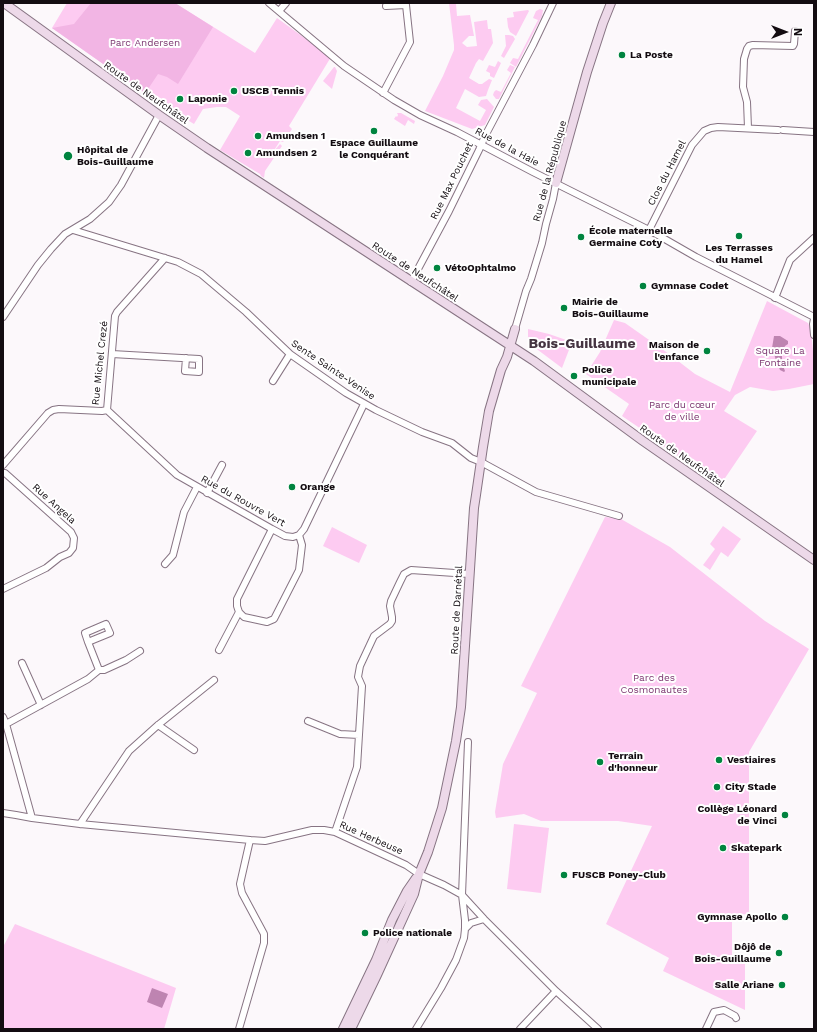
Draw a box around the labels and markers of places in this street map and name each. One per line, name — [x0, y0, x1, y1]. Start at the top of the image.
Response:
place label: La Poste — [630, 49, 673, 61]
marker: La Poste — [617, 50, 627, 60]
place label: USCB Tennis — [242, 85, 304, 97]
marker: USCB Tennis — [229, 86, 239, 96]
place label: Laponie — [188, 93, 227, 105]
marker: Laponie — [175, 94, 185, 104]
marker: Espace Guillaume le Conquérant — [369, 126, 379, 136]
place label: Amundsen 1 — [266, 130, 325, 142]
marker: Amundsen 1 — [253, 131, 263, 141]
place label: Espace Guillaume le Conquérant — [330, 137, 418, 160]
place label: Hôpital de Bois-Guillaume — [77, 144, 153, 168]
place label: Amundsen 2 — [256, 147, 317, 159]
marker: Amundsen 2 — [243, 148, 253, 158]
marker: Hôpital de Bois-Guillaume — [62, 150, 74, 162]
place label: École maternelle Germaine Coty — [589, 225, 673, 248]
marker: Les Terrasses du Hamel — [734, 231, 744, 241]
marker: École maternelle Germaine Coty — [576, 232, 586, 242]
place label: Les Terrasses du Hamel — [705, 242, 773, 266]
place label: VétoOphtalmo — [445, 262, 516, 274]
marker: VétoOphtalmo — [432, 263, 442, 273]
place label: Gymnase Codet — [651, 280, 728, 292]
marker: Gymnase Codet — [638, 281, 648, 291]
place label: Mairie de Bois-Guillaume — [572, 296, 648, 320]
marker: Mairie de Bois-Guillaume — [559, 303, 569, 313]
place label: Maison de l'enfance — [649, 339, 699, 362]
marker: Maison de l'enfance — [702, 346, 712, 356]
place label: Police municipale — [582, 364, 636, 388]
marker: Police municipale — [569, 371, 579, 381]
place label: Orange — [300, 481, 335, 493]
marker: Orange — [287, 482, 297, 492]
place label: Terrain d'honneur — [608, 750, 658, 774]
place label: Vestiaires — [727, 754, 776, 766]
marker: Vestiaires — [714, 755, 724, 765]
marker: Terrain d'honneur — [595, 757, 605, 767]
place label: City Stade — [725, 781, 776, 793]
marker: City Stade — [712, 782, 722, 792]
place label: Collège Léonard de Vinci — [697, 803, 777, 826]
marker: Collège Léonard de Vinci — [780, 810, 790, 820]
place label: Skatepark — [731, 842, 782, 854]
marker: Skatepark — [718, 843, 728, 853]
place label: FUSCB Poney-Club — [572, 869, 666, 881]
marker: FUSCB Poney-Club — [559, 870, 569, 880]
place label: Gymnase Apollo — [697, 911, 777, 923]
marker: Gymnase Apollo — [780, 912, 790, 922]
place label: Police nationale — [373, 927, 452, 939]
marker: Police nationale — [360, 928, 370, 938]
place label: Dôjô de Bois-Guillaume — [695, 941, 771, 964]
marker: Dôjô de Bois-Guillaume — [774, 948, 784, 958]
place label: Salle Ariane — [715, 979, 774, 991]
marker: Salle Ariane — [777, 980, 787, 990]

